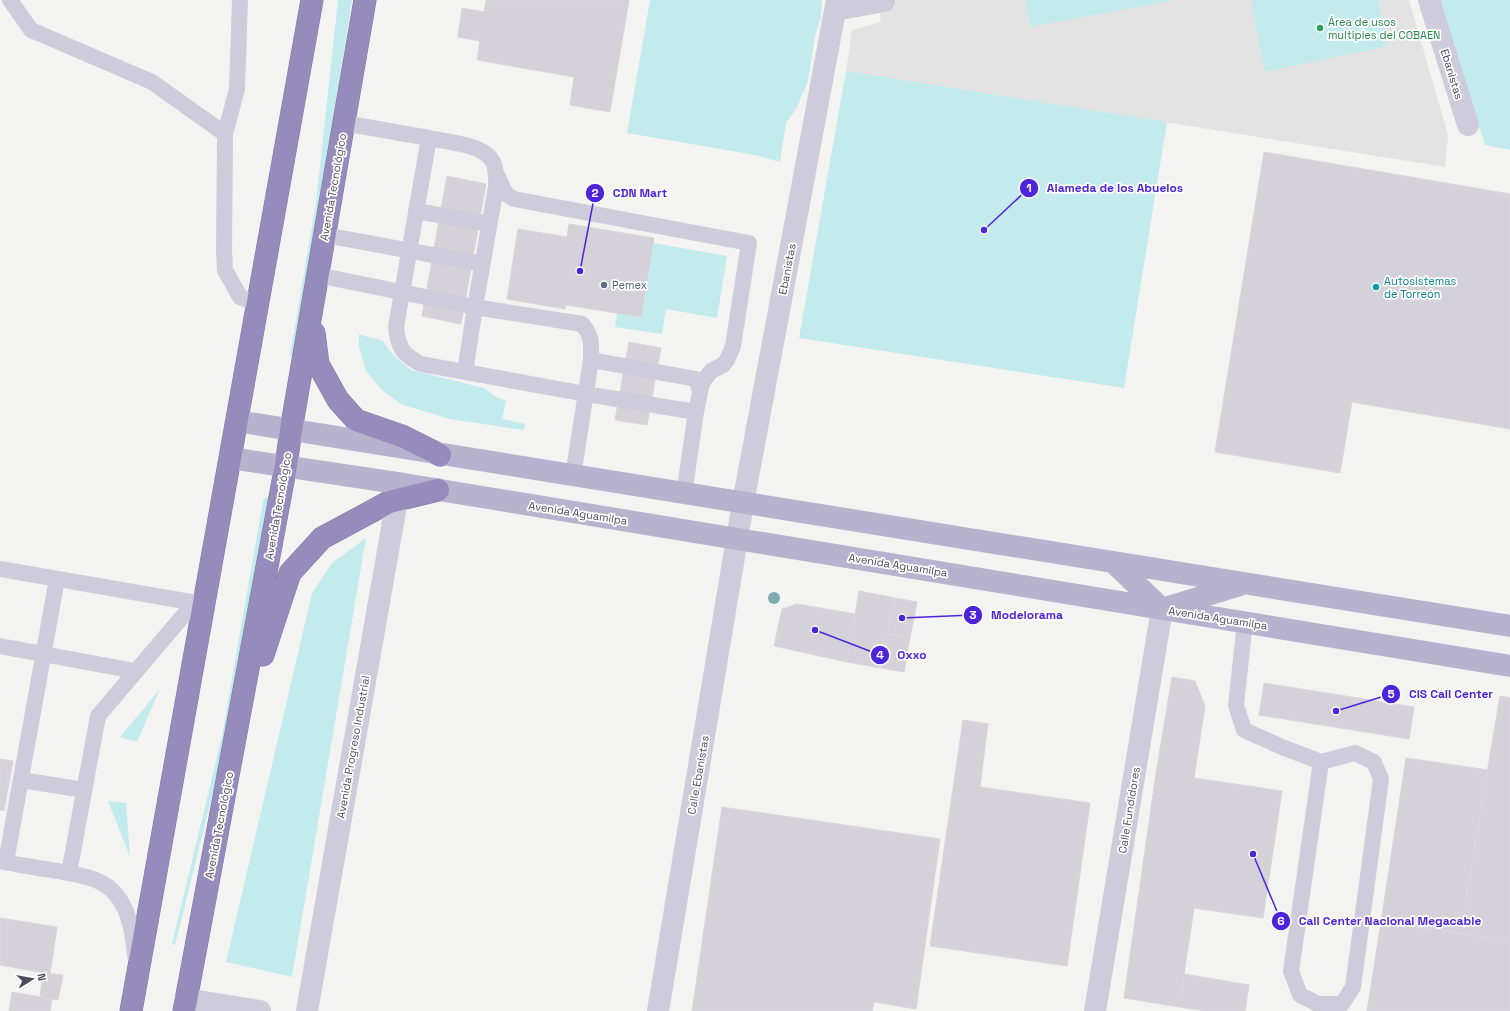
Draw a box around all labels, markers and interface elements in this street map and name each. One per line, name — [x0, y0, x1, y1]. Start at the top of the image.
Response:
place label: Área de usos multiples del COBAEN — [1328, 15, 1440, 42]
marker: Área de usos multiples del COBAEN — [1315, 23, 1325, 33]
street label: Ebanistas — [1438, 47, 1466, 101]
street label: Avenida Tecnológico — [317, 132, 349, 242]
callout: Alameda de los Abuelos — [1019, 176, 1192, 200]
text: 1 — [1026, 180, 1032, 196]
text: Alameda de los Abuelos — [1047, 180, 1183, 196]
callout: CDN Mart — [585, 181, 675, 205]
text: 2 — [591, 185, 599, 201]
text: CDN Mart — [613, 185, 667, 201]
street label: Ebanistas — [775, 242, 799, 296]
place label: Autosistemas de Torreón — [1384, 274, 1457, 301]
place label: Pemex — [612, 278, 648, 292]
marker: Pemex — [599, 280, 609, 290]
marker: Autosistemas de Torreón — [1371, 282, 1381, 292]
street label: Avenida Tecnológico — [262, 451, 294, 561]
street label: Avenida Aguamilpa — [528, 498, 629, 528]
street label: Avenida Aguamilpa — [848, 550, 949, 580]
callout: Modelorama — [963, 603, 1071, 627]
street label: Avenida Aguamilpa — [1168, 603, 1269, 633]
text: 3 — [969, 607, 977, 623]
text: Modelorama — [991, 607, 1063, 623]
callout: Oxxo — [870, 643, 935, 667]
text: 4 — [876, 647, 884, 663]
text: Oxxo — [897, 647, 927, 663]
street label: Avenida Progreso Industrial — [334, 675, 372, 819]
callout: CIS Call Center — [1381, 682, 1501, 706]
text: 5 — [1387, 686, 1395, 702]
text: CIS Call Center — [1409, 686, 1493, 702]
street label: Calle Ebanistas — [684, 734, 712, 816]
street label: Calle Fundidores — [1115, 766, 1143, 854]
street label: Avenida Tecnológico — [202, 770, 236, 880]
callout: Call Center Nacional Megacable — [1271, 909, 1489, 933]
text: 6 — [1277, 913, 1285, 929]
text: Call Center Nacional Megacable — [1299, 913, 1481, 929]
north arrow — [12, 959, 52, 999]
text: N — [34, 972, 49, 982]

